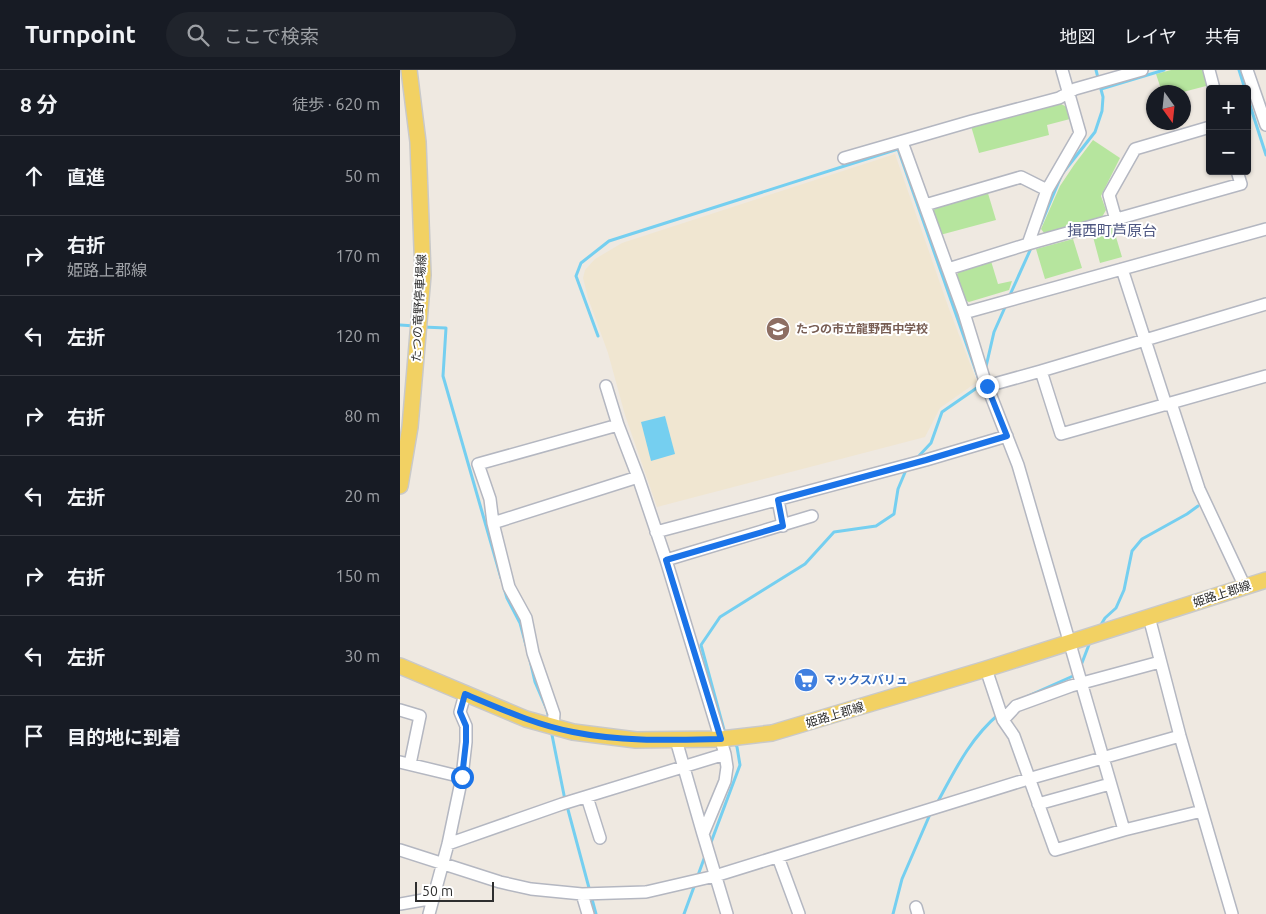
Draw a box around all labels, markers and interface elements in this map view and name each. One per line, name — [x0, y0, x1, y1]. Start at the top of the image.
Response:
search box — [166, 12, 516, 57]
text: Turnpoint — [25, 21, 136, 48]
icon: search — [184, 21, 212, 49]
text: ここで検索 — [224, 25, 319, 47]
text: 地図 — [1060, 26, 1096, 46]
text: レイヤ — [1124, 26, 1177, 46]
text: 共有 — [1205, 26, 1241, 46]
north arrow — [1146, 85, 1191, 130]
map controls — [1206, 85, 1251, 175]
button: + — [1206, 85, 1251, 130]
text: 8 分 — [20, 92, 58, 116]
text: 徒歩 · 620 m — [292, 95, 380, 113]
button: − — [1206, 130, 1251, 175]
icon: ahead — [20, 162, 48, 190]
text: 直進 — [67, 166, 105, 188]
text: 50 m — [344, 167, 380, 185]
district label: 揖西町芦原台 — [1067, 222, 1157, 239]
text: 右折 — [67, 234, 105, 256]
icon: right — [20, 242, 48, 270]
text: 170 m — [335, 247, 380, 265]
street label: たつの竜野停車場線 — [409, 254, 428, 362]
text: 姫路上郡線 — [67, 261, 147, 279]
school or university icon: たつの市立龍野西中学校 — [765, 316, 791, 342]
icon: left — [20, 322, 48, 350]
place label: たつの市立龍野西中学校 — [796, 322, 928, 335]
text: 左折 — [67, 326, 105, 348]
text: 120 m — [335, 327, 380, 345]
route end — [976, 375, 999, 398]
icon: right — [20, 402, 48, 430]
text: 右折 — [67, 406, 105, 428]
text: 80 m — [344, 407, 380, 425]
icon: left — [20, 482, 48, 510]
text: 左折 — [67, 486, 105, 508]
text: 20 m — [344, 487, 380, 505]
icon: right — [20, 562, 48, 590]
text: 右折 — [67, 566, 105, 588]
text: 150 m — [335, 567, 380, 585]
street label: 姫路上郡線 — [1191, 578, 1252, 609]
icon: left — [20, 642, 48, 670]
text: 左折 — [67, 646, 105, 668]
text: 30 m — [344, 647, 380, 665]
supermarket icon: マックスバリュ — [793, 667, 819, 693]
place label: マックスバリュ — [824, 673, 908, 686]
street label: 姫路上郡線 — [804, 700, 865, 730]
icon: arrive — [20, 722, 48, 750]
text: 目的地に到着 — [67, 726, 181, 748]
route start — [451, 766, 474, 789]
scale bar — [415, 879, 494, 902]
text: 50 m — [422, 883, 453, 899]

